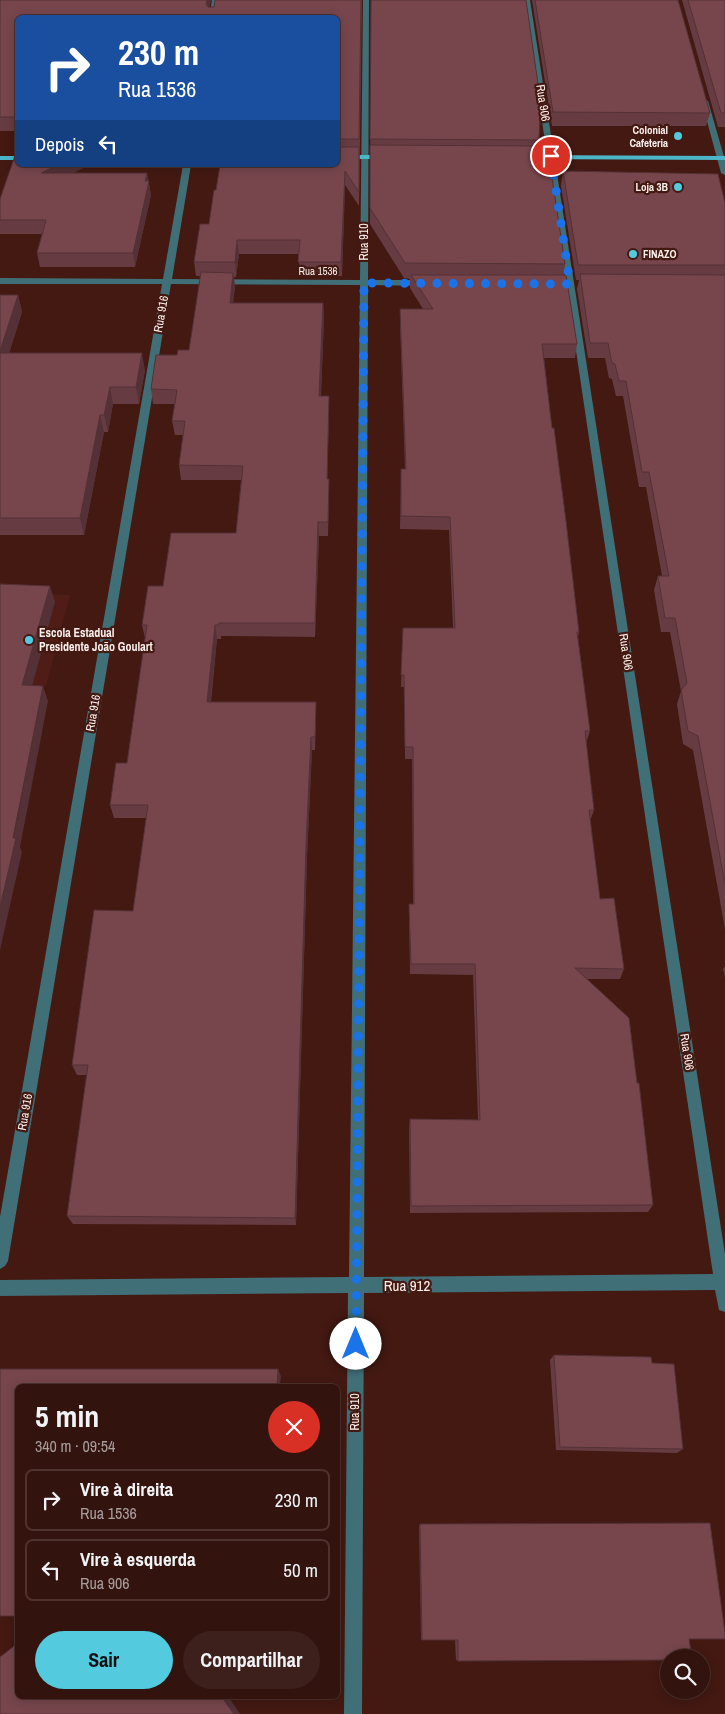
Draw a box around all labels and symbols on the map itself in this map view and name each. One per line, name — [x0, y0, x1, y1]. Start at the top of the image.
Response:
street label: Rua 906 — [532, 83, 554, 123]
place label: Colonial Cafeteria — [629, 123, 668, 150]
marker: Colonial Cafeteria — [672, 130, 684, 142]
pin — [530, 135, 572, 177]
place label: Loja 3B — [635, 180, 668, 194]
marker: Loja 3B — [672, 181, 684, 193]
street label: Rua 910 — [356, 223, 372, 261]
place label: FINAZO — [643, 247, 677, 261]
marker: FINAZO — [627, 248, 639, 260]
street label: Rua 1536 — [298, 264, 338, 278]
street label: Rua 916 — [150, 294, 172, 334]
place label: Escola Estadual Presidente João Goulart — [39, 625, 153, 655]
street label: Rua 906 — [615, 632, 637, 672]
marker: Escola Estadual Presidente João Goulart — [23, 634, 35, 646]
street label: Rua 916 — [82, 693, 104, 733]
street label: Rua 906 — [676, 1032, 698, 1072]
street label: Rua 916 — [14, 1092, 36, 1132]
street label: Rua 912 — [384, 1275, 430, 1296]
position arrow — [329, 1317, 381, 1369]
street label: Rua 910 — [347, 1393, 363, 1431]

